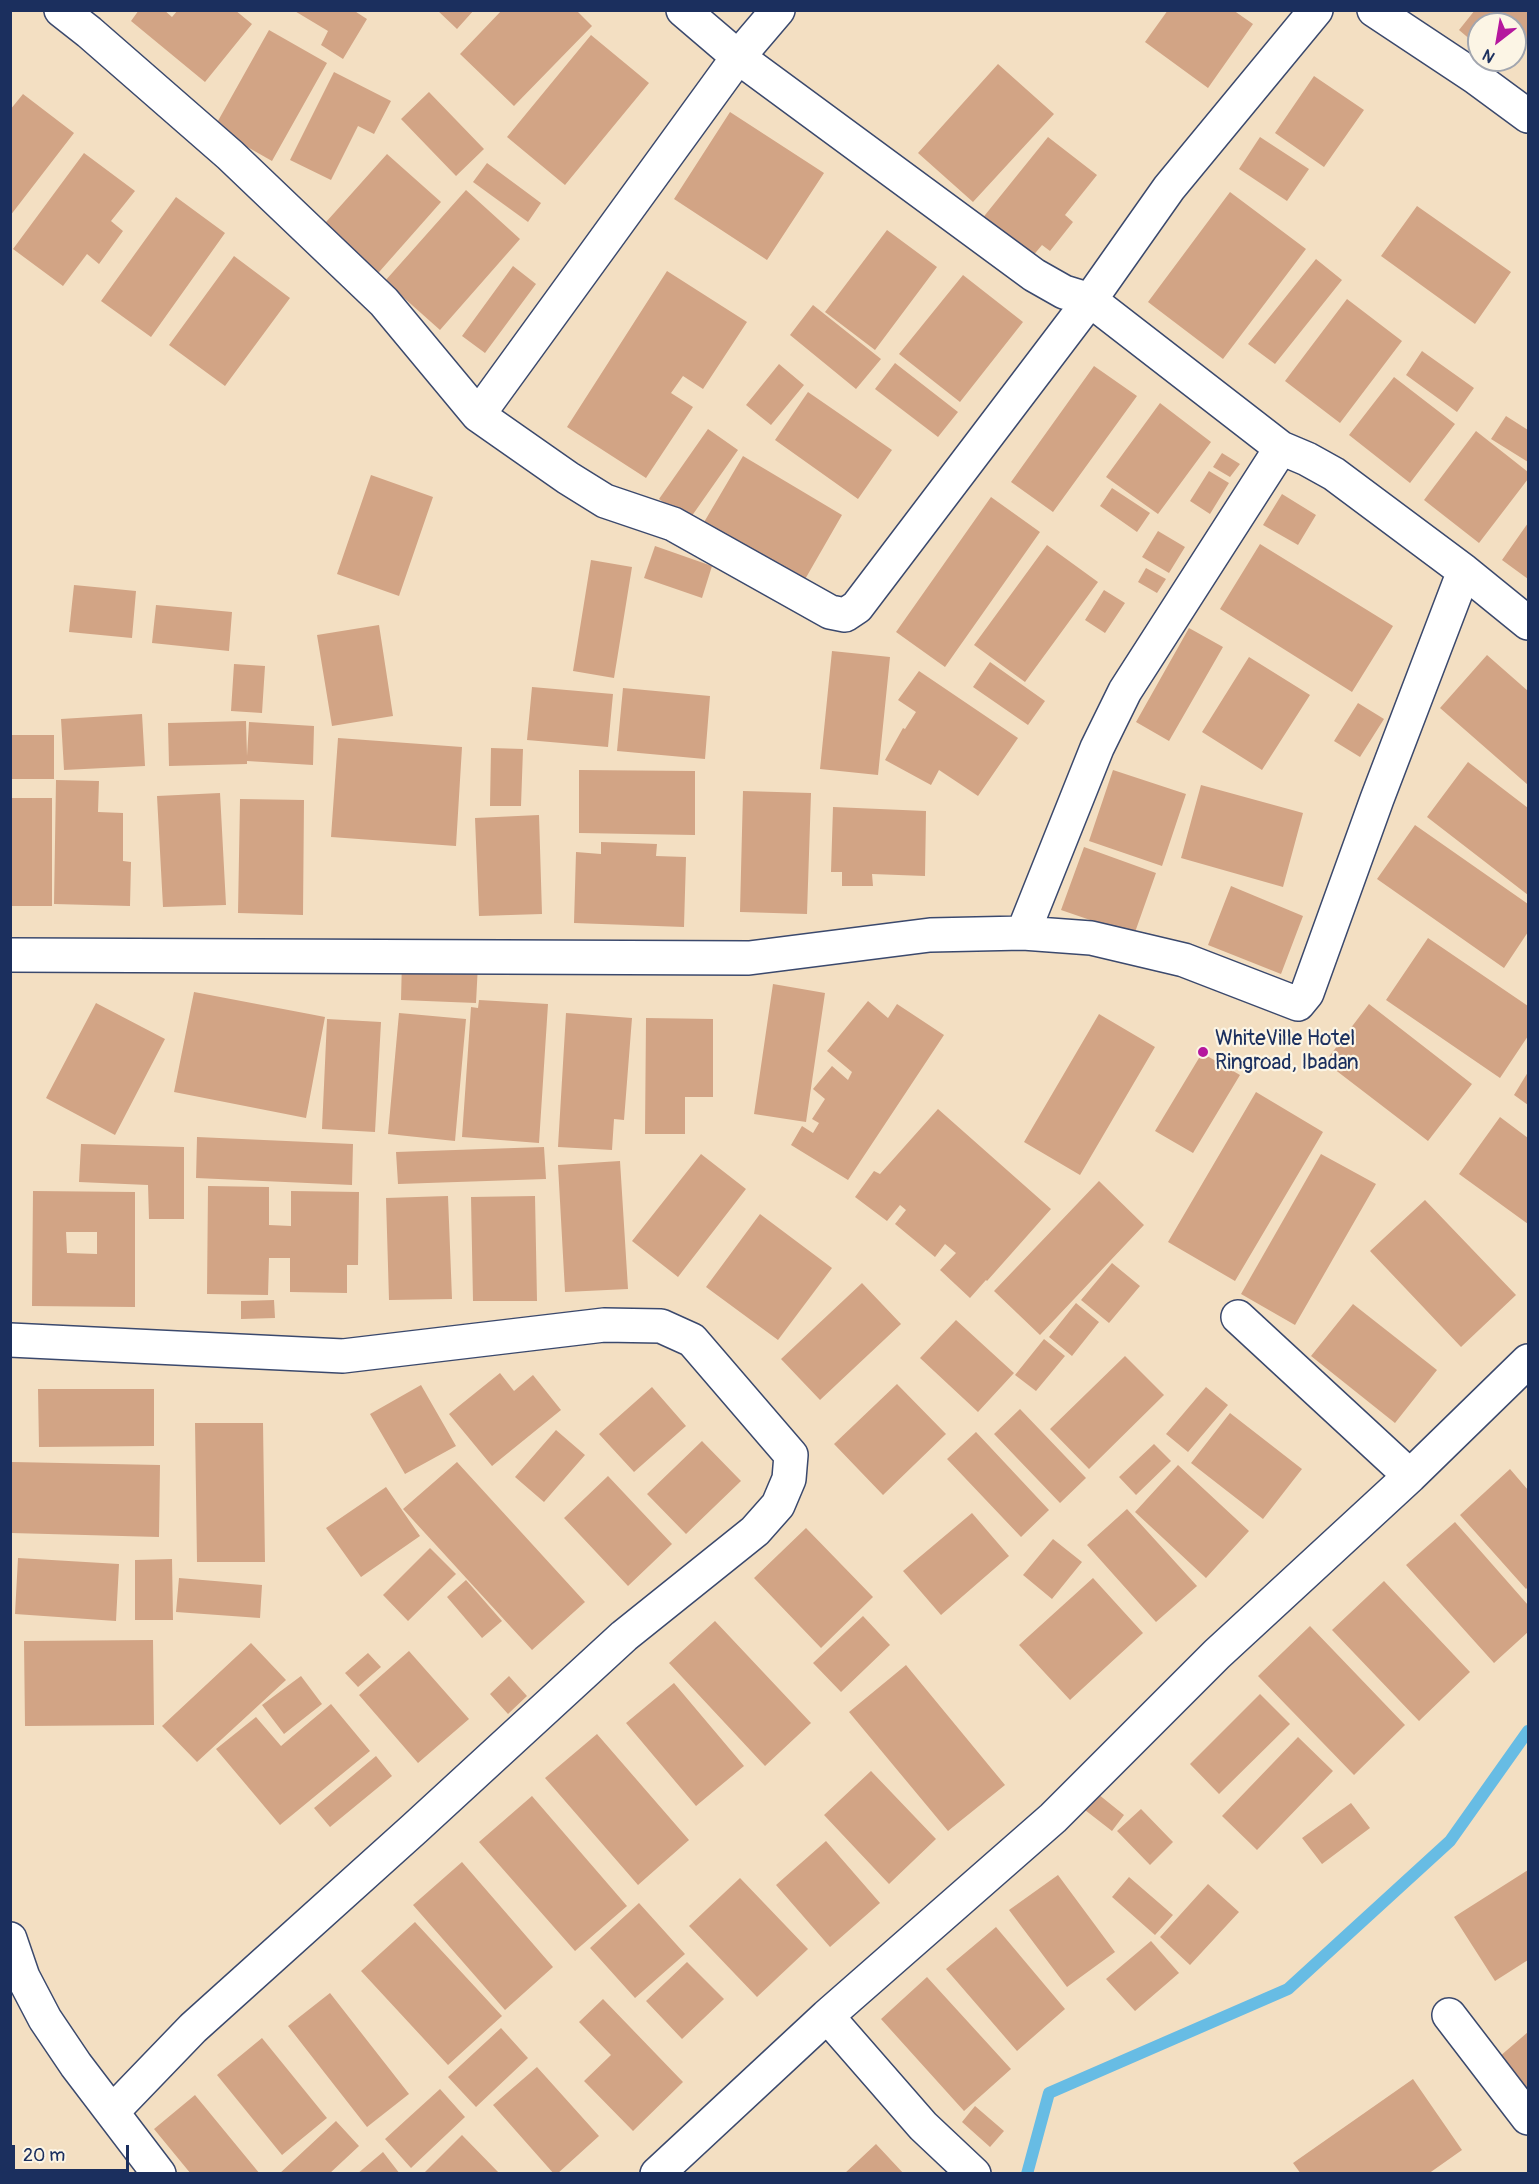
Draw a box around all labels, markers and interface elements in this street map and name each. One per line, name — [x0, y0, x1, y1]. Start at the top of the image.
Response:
north arrow — [1467, 12, 1527, 72]
text: N — [1479, 44, 1499, 67]
place label: WhiteVille Hotel Ringroad, Ibadan — [1215, 1027, 1359, 1077]
marker: WhiteVille Hotel Ringroad, Ibadan — [1196, 1045, 1210, 1059]
scale bar — [15, 2133, 132, 2171]
text: 20 m — [23, 2144, 65, 2167]

